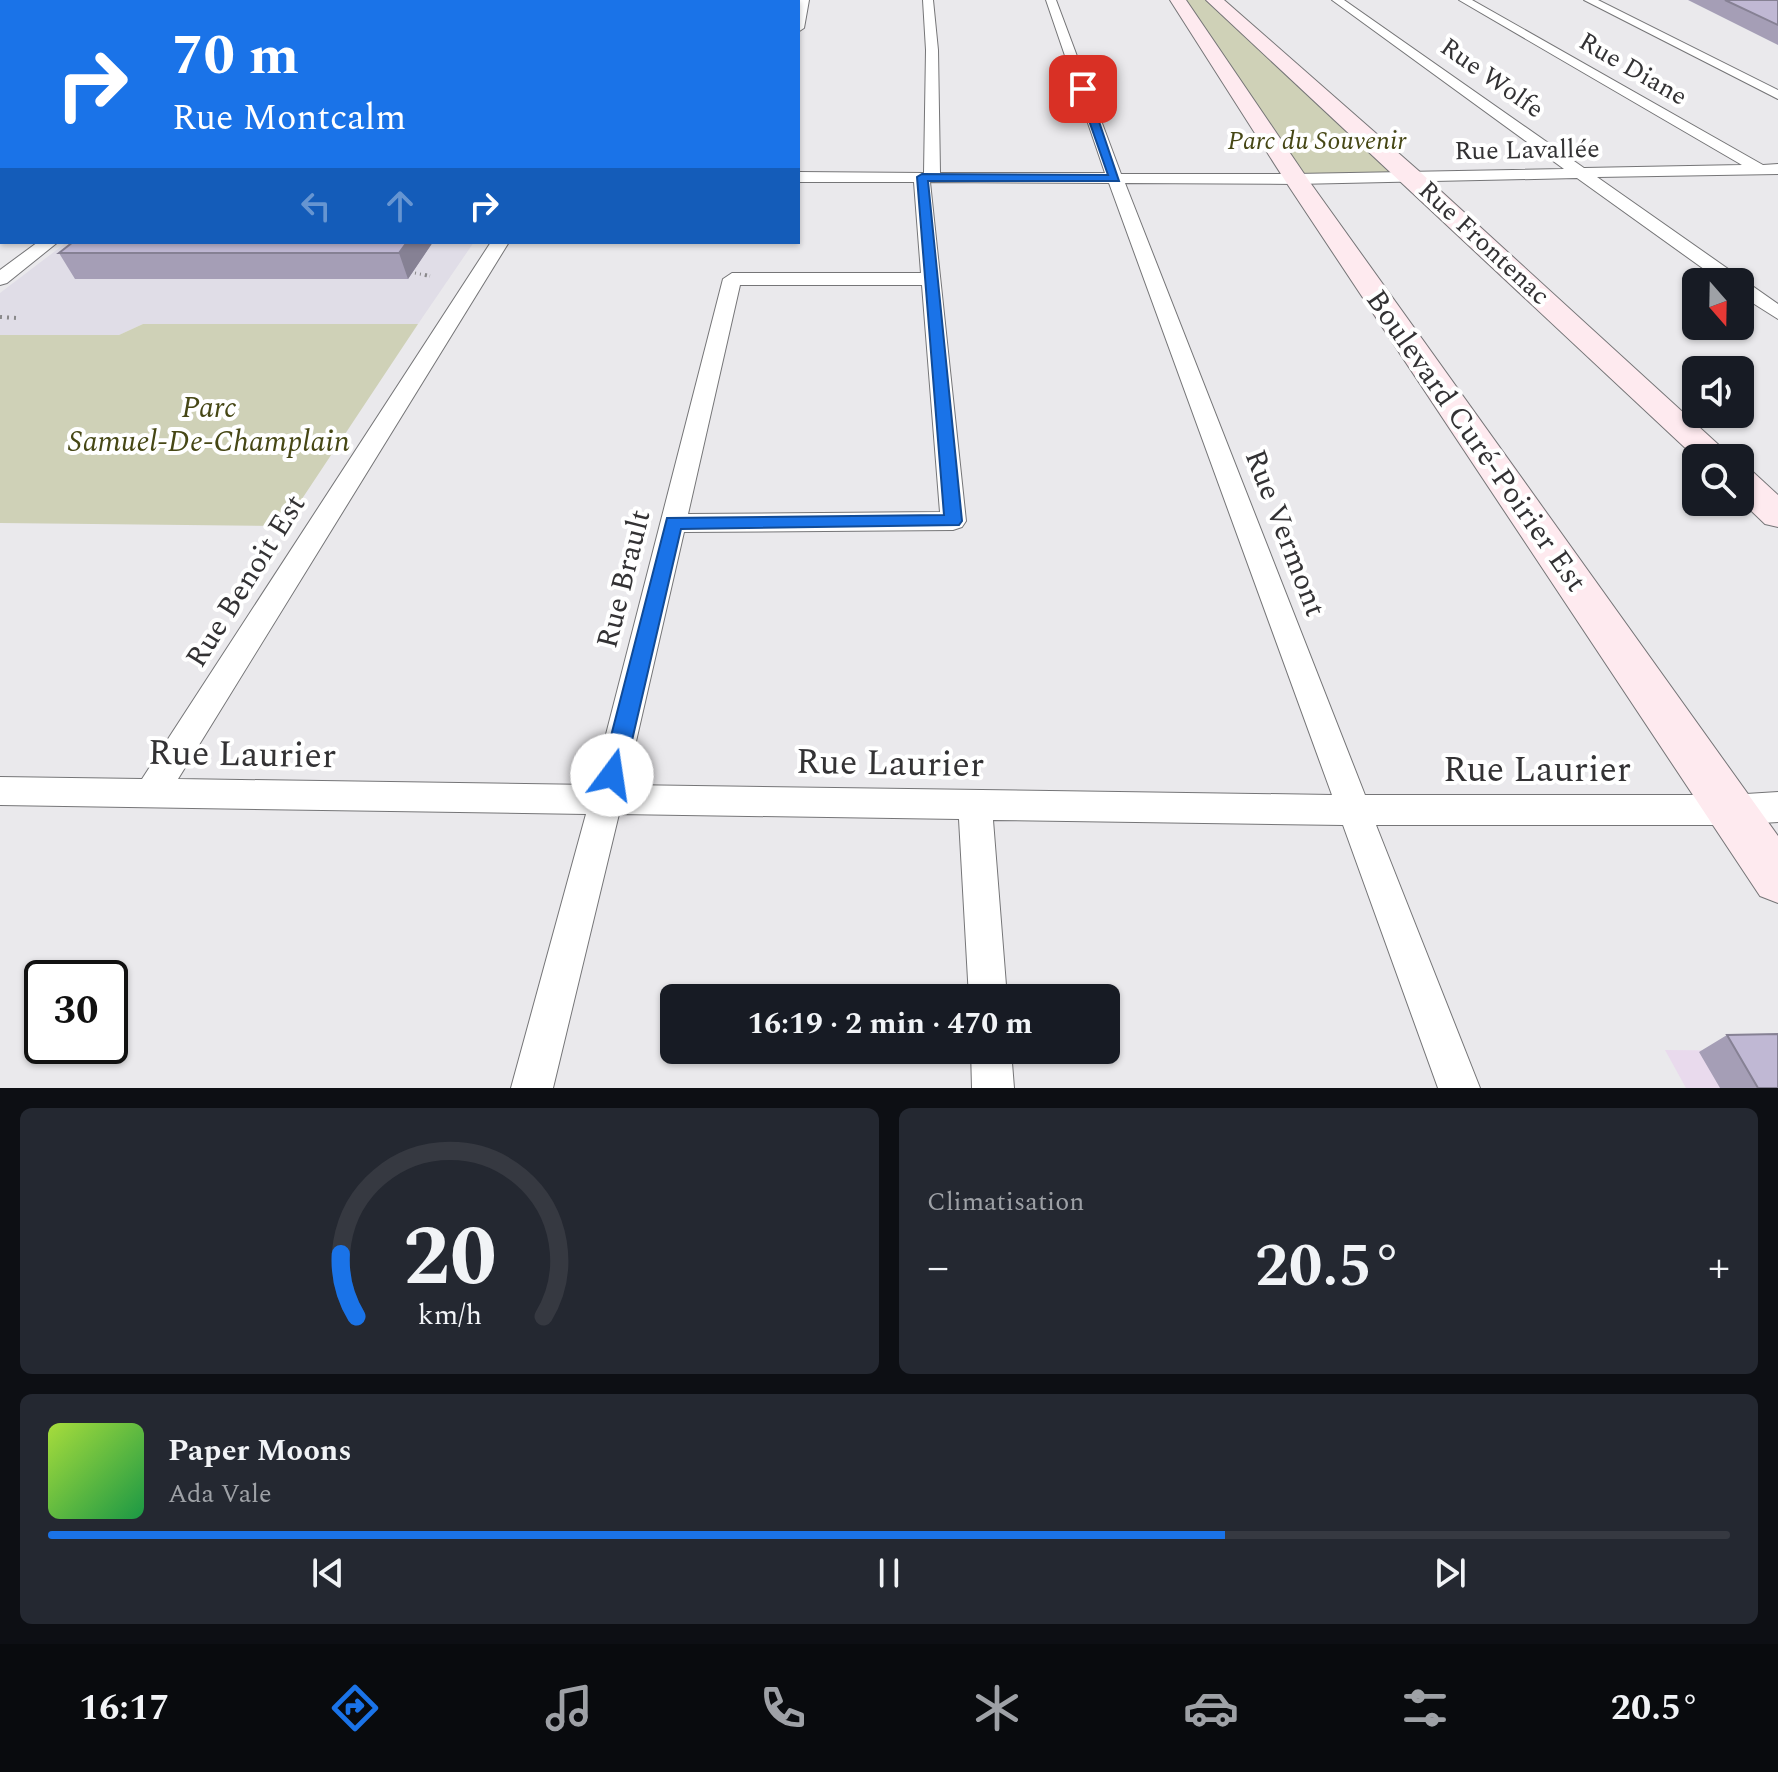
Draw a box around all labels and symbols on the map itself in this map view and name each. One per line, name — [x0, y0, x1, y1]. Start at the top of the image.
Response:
street label: Rue Diane — [1571, 22, 1695, 116]
street label: Rue Wolfe — [1432, 27, 1552, 129]
pin — [1049, 55, 1117, 123]
park label: Parc du Souvenir — [1228, 121, 1407, 161]
street label: Rue Lavallée — [1454, 129, 1600, 171]
street label: Rue Frontenac — [1409, 171, 1559, 315]
north arrow — [1682, 268, 1754, 340]
street label: Boulevard Curé-Poirier Est — [1354, 280, 1598, 602]
park label: Parc Samuel-De-Champlain — [68, 385, 350, 465]
street label: Rue Vermont — [1232, 443, 1338, 623]
street label: Rue Benoit Est — [174, 485, 318, 677]
street label: Rue Brault — [585, 505, 663, 653]
street label: Rue Laurier — [147, 726, 337, 784]
position arrow — [570, 733, 654, 817]
street label: Rue Laurier — [795, 735, 985, 793]
street label: Rue Laurier — [1443, 743, 1631, 798]
speed limit sign: 30 — [24, 960, 128, 1064]

